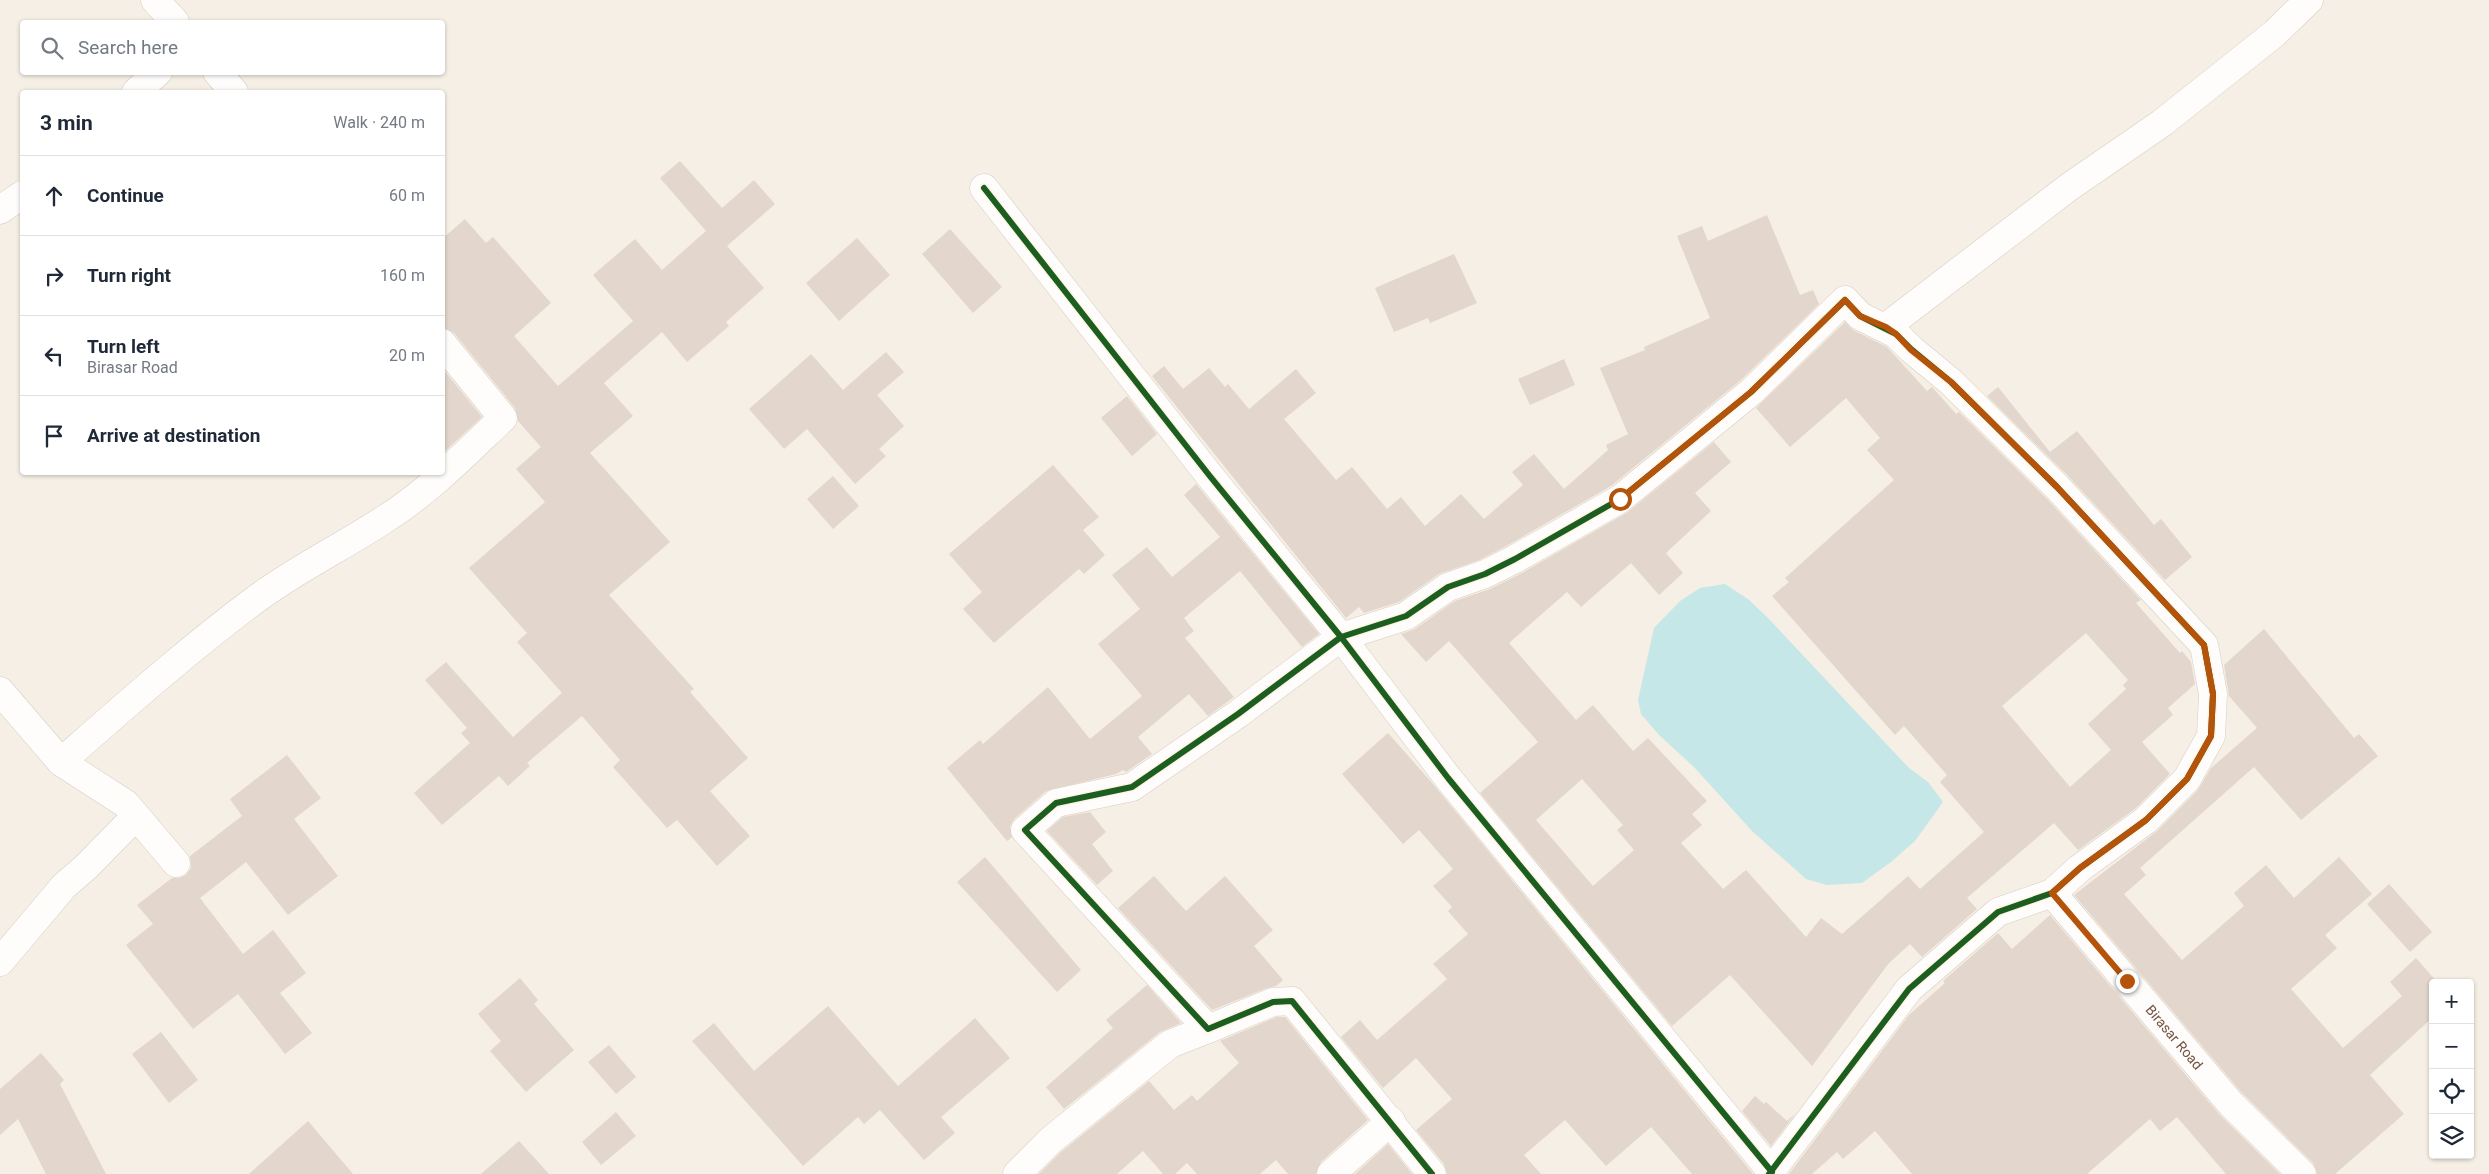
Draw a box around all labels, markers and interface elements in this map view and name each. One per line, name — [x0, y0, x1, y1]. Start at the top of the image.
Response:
search box — [20, 20, 445, 75]
icon: search — [38, 34, 66, 62]
text: Search here — [78, 36, 178, 59]
text: 3 min — [40, 111, 93, 135]
text: Walk · 240 m — [333, 113, 425, 132]
icon: ahead — [40, 182, 68, 210]
text: Continue — [87, 184, 164, 207]
text: 60 m — [389, 186, 425, 205]
icon: right — [40, 262, 68, 290]
text: Turn right — [87, 264, 171, 287]
text: 160 m — [380, 266, 425, 285]
text: Turn left — [87, 335, 160, 358]
icon: left — [40, 342, 68, 370]
text: 20 m — [389, 346, 425, 365]
text: Birasar Road — [87, 358, 178, 377]
icon: arrive — [40, 422, 68, 450]
text: Arrive at destination — [87, 424, 260, 447]
route start — [1609, 488, 1632, 511]
route end — [2116, 970, 2139, 993]
map controls — [2429, 979, 2474, 1159]
button: + — [2429, 979, 2474, 1024]
street label: Birasar Road — [2142, 1002, 2206, 1073]
button: − — [2429, 1024, 2474, 1069]
button: locate — [2429, 1069, 2474, 1114]
button: layers — [2429, 1114, 2474, 1159]

